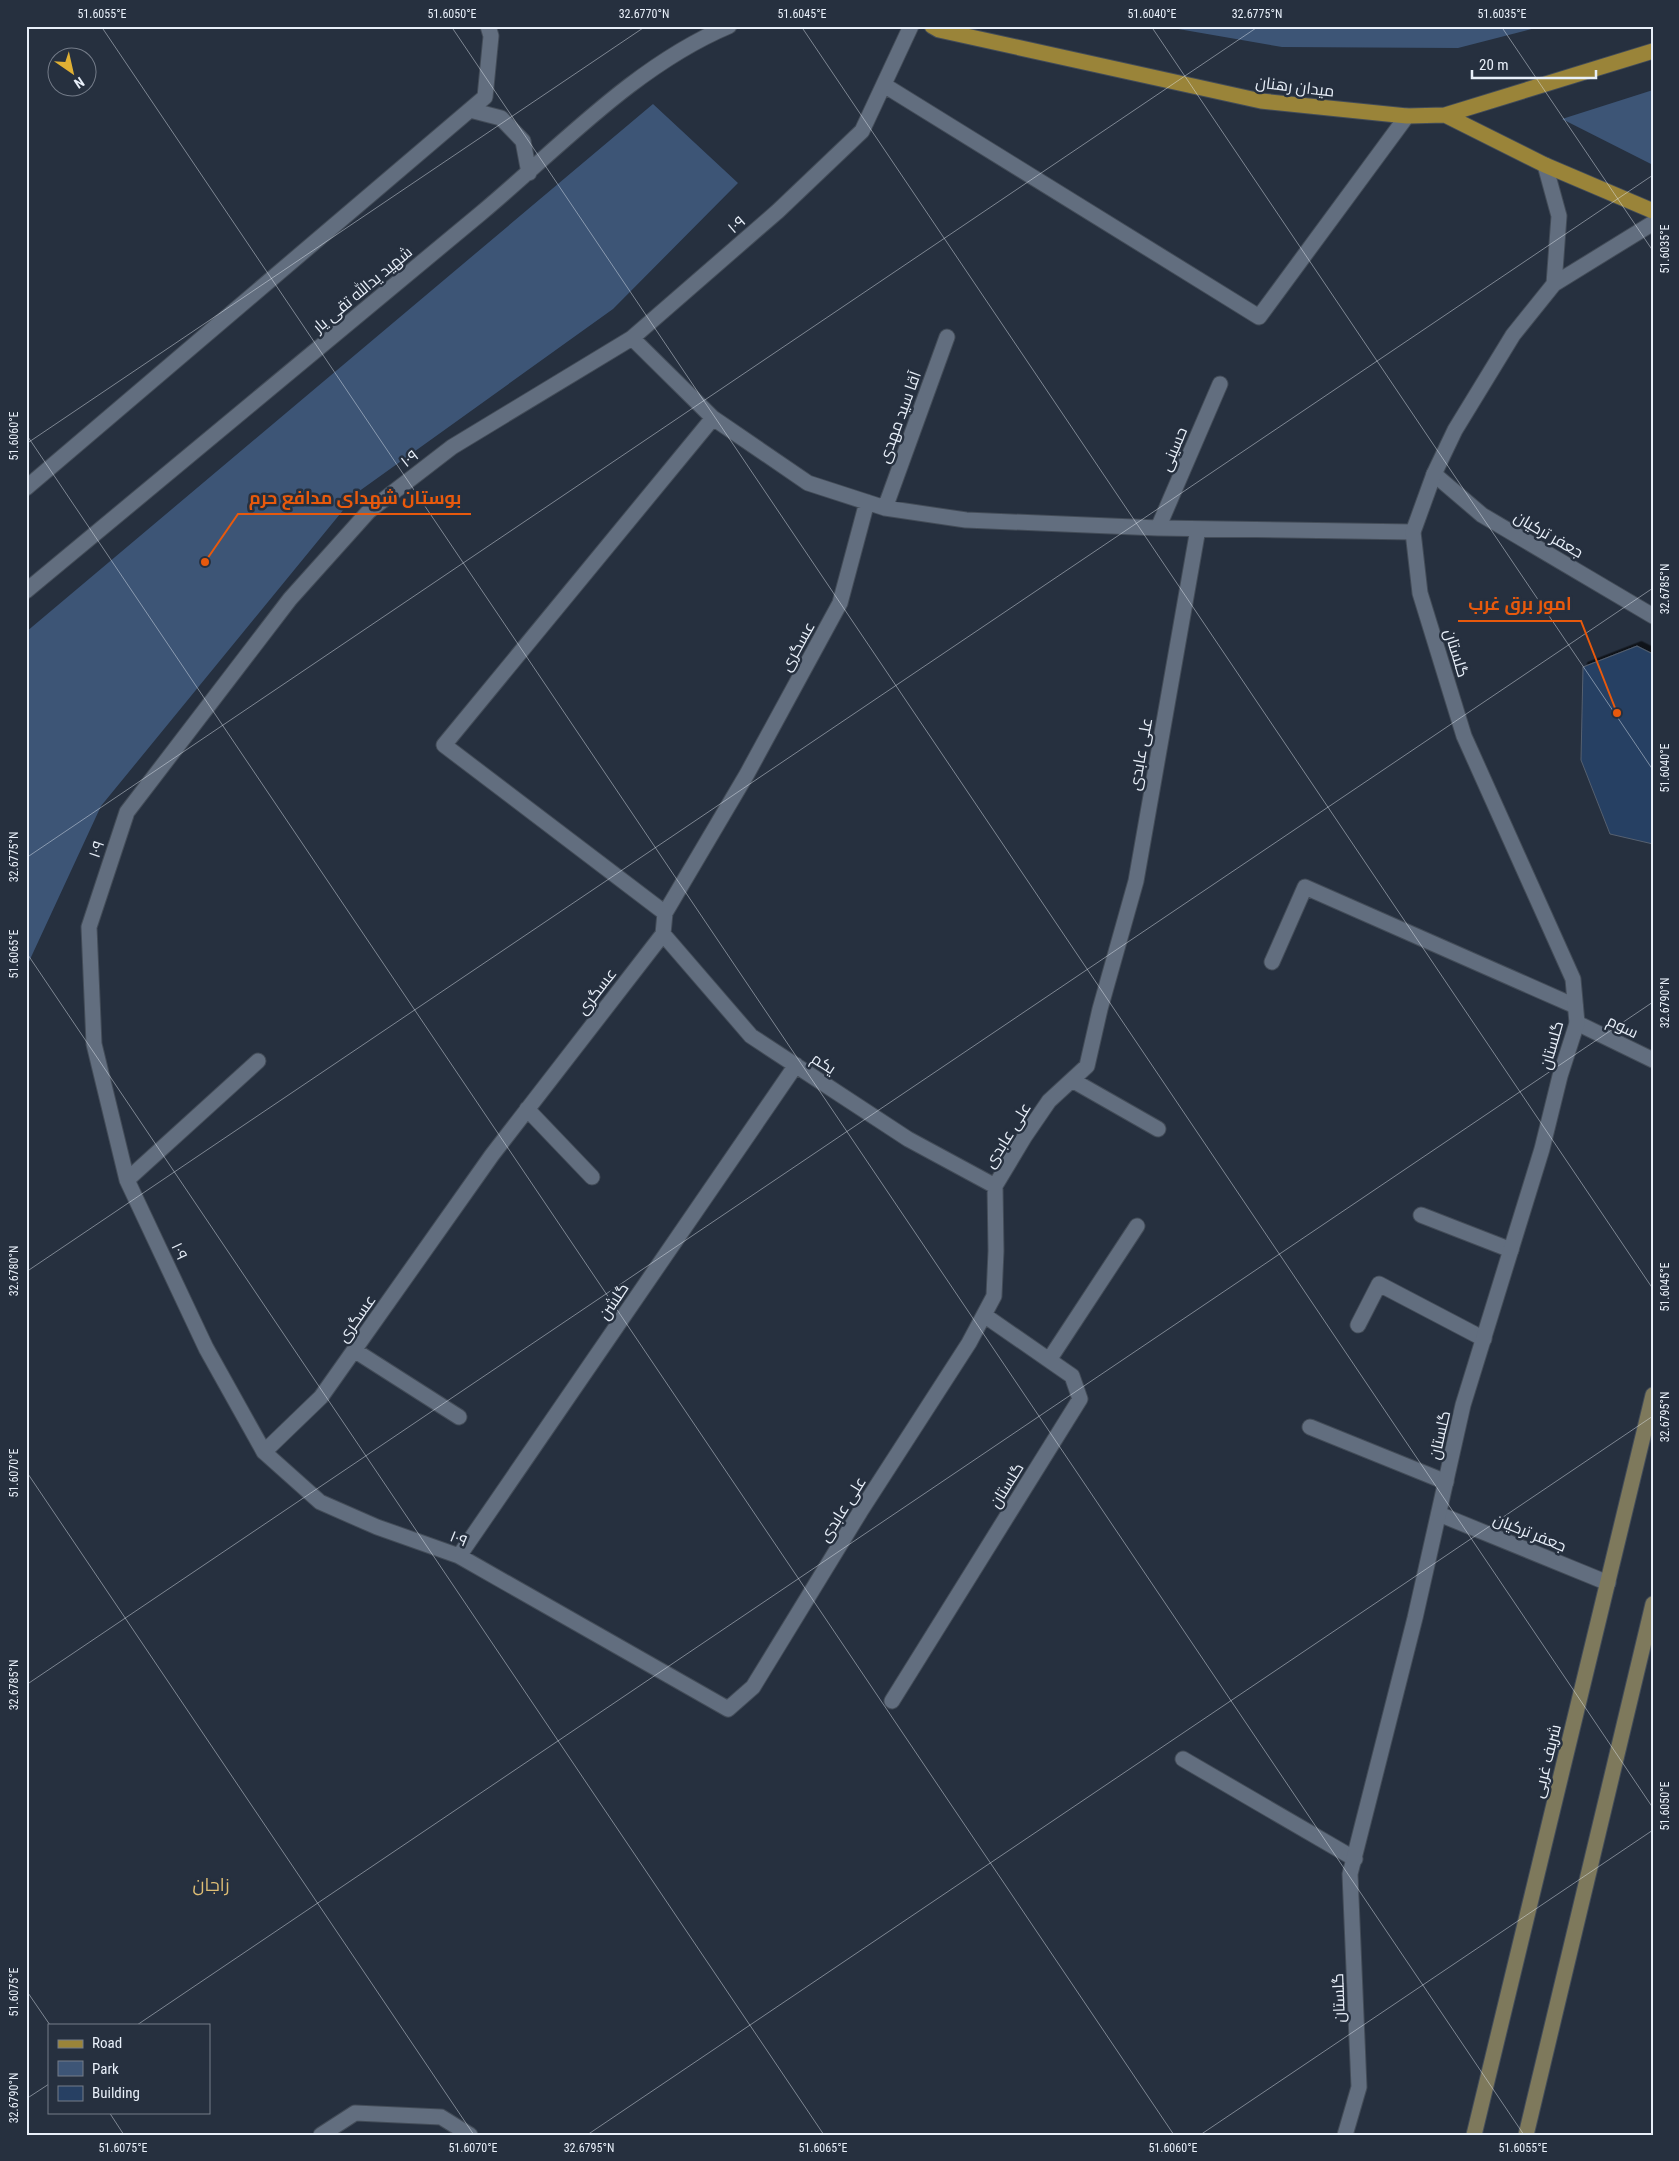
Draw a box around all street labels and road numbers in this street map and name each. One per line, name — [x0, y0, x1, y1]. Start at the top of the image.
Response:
street label: میدان رهنان — [1254, 72, 1335, 102]
street label: ۱۰۹ — [724, 212, 749, 237]
street label: شهید یدالله تقی یار — [307, 242, 417, 338]
street label: آقا سید مهدی — [874, 368, 926, 466]
street label: حسینی — [1156, 424, 1192, 475]
street label: ۱۰۹ — [397, 446, 422, 471]
street label: جعفر ترکیان — [1510, 507, 1587, 563]
street label: عسگری — [776, 618, 820, 675]
street label: گلستان — [1439, 627, 1473, 680]
street label: علی عابدی — [1125, 716, 1157, 792]
street label: ۱۰۹ — [85, 838, 108, 860]
street label: عسگری — [572, 964, 621, 1019]
street label: سوم — [1603, 1011, 1642, 1044]
street label: گلستان — [1536, 1019, 1568, 1072]
street label: یکم — [807, 1049, 840, 1080]
street label: علی عابدی — [980, 1099, 1036, 1172]
street label: ۱۰۹ — [167, 1239, 192, 1263]
street label: گلشن — [594, 1279, 633, 1324]
street label: عسگری — [333, 1291, 380, 1346]
street label: گلستان — [1425, 1409, 1455, 1462]
street label: گلستان — [985, 1459, 1028, 1512]
street label: علی عابدی — [815, 1473, 871, 1546]
street label: جعفر ترکیان — [1490, 1509, 1569, 1557]
street label: ۱۰۹ — [447, 1526, 470, 1551]
street label: شریف غربی — [1528, 1722, 1566, 1800]
street label: گلستان — [1328, 1973, 1350, 2023]

